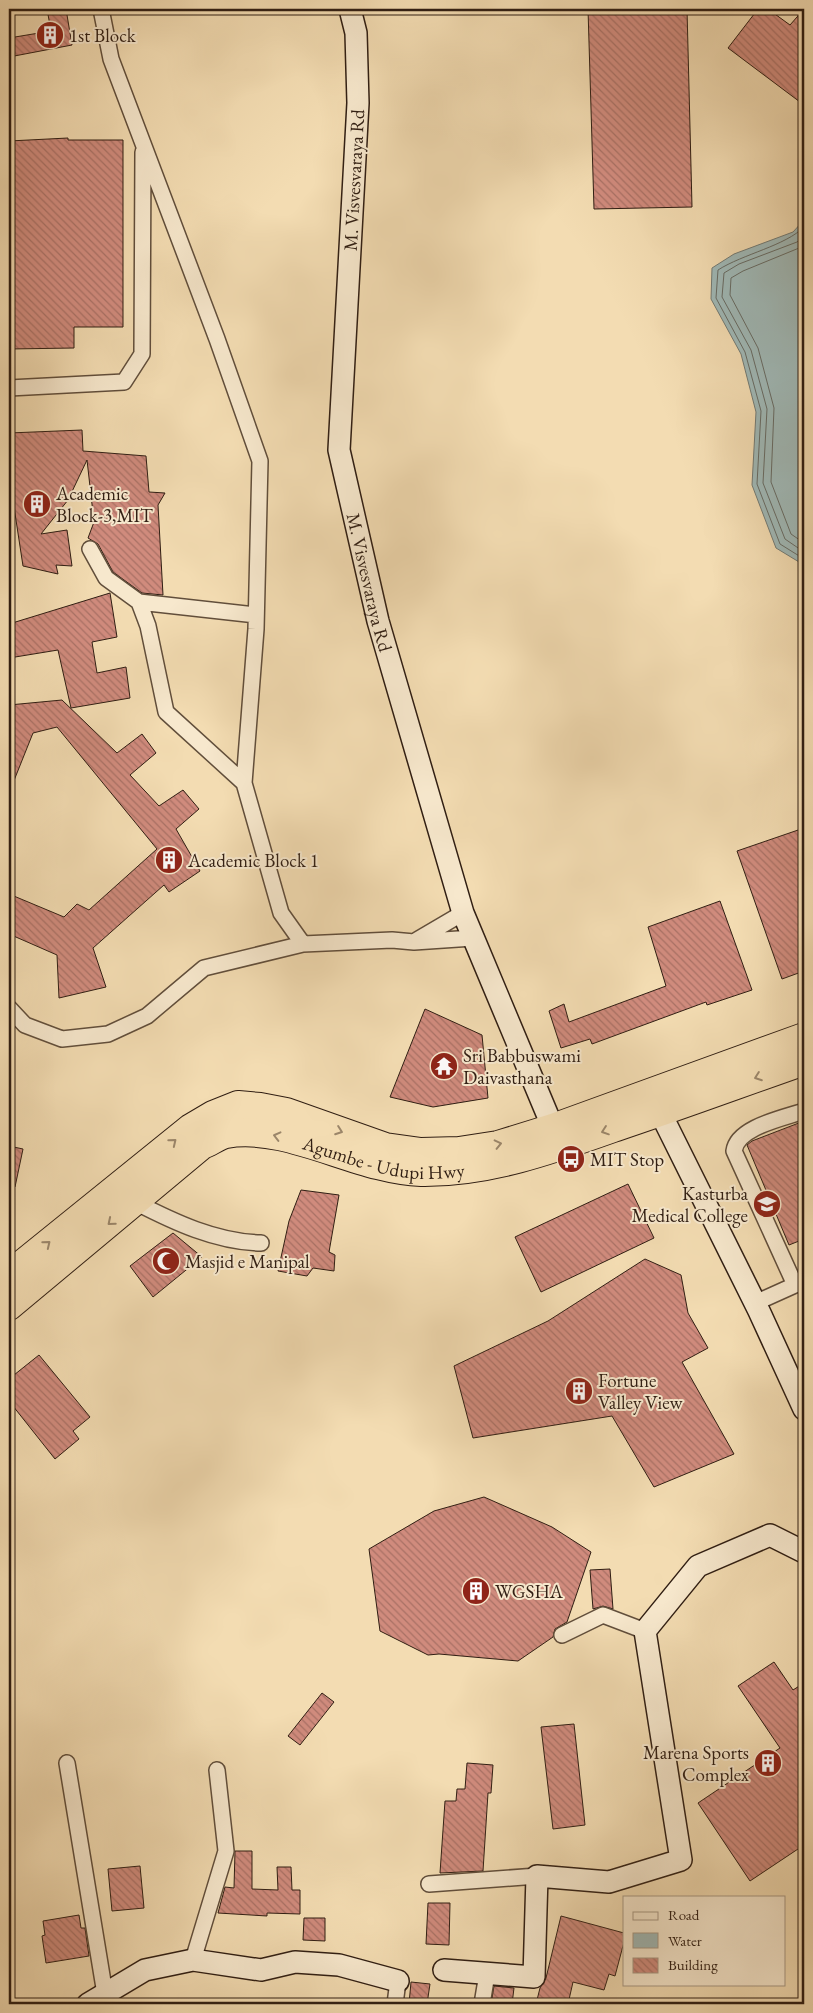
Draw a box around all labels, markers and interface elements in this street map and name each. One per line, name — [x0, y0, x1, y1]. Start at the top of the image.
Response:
building icon: 1st Block — [35, 20, 65, 50]
place label: 1st Block — [69, 23, 137, 48]
street label: M. Visvesvaraya Rd — [338, 108, 370, 251]
place label: Academic Block-3,MIT — [55, 481, 153, 528]
building icon: Academic Block-3,MIT — [22, 489, 52, 519]
street label: M. Visvesvaraya Rd — [341, 510, 399, 655]
building icon: Academic Block 1 — [154, 845, 184, 875]
place label: Academic Block 1 — [187, 848, 319, 873]
place label: Sri Babbuswami Daivasthana — [463, 1043, 581, 1090]
temple icon: Sri Babbuswami Daivasthana — [429, 1051, 459, 1081]
one-way arrow — [755, 1071, 763, 1081]
one-way arrow — [334, 1125, 343, 1135]
one-way arrow — [601, 1125, 610, 1135]
street label: Agumbe - Udupi Hwy — [299, 1130, 467, 1185]
one-way arrow — [273, 1131, 282, 1142]
one-way arrow — [493, 1139, 502, 1150]
one-way arrow — [167, 1140, 176, 1148]
bus stop icon: MIT Stop — [556, 1144, 586, 1174]
place label: MIT Stop — [590, 1147, 664, 1172]
place label: Kasturba Medical College — [632, 1181, 748, 1228]
school or university icon: Kasturba Medical College — [752, 1189, 782, 1219]
one-way arrow — [107, 1216, 116, 1225]
one-way arrow — [41, 1241, 50, 1250]
mosque icon: Masjid e Manipal — [151, 1246, 181, 1276]
place label: Masjid e Manipal — [185, 1249, 310, 1274]
place label: Fortune Valley View — [598, 1368, 684, 1415]
building icon: Fortune Valley View — [564, 1376, 594, 1406]
building icon: WGSHA — [461, 1576, 491, 1606]
place label: WGSHA — [495, 1579, 564, 1604]
place label: Marena Sports Complex — [643, 1740, 750, 1787]
building icon: Marena Sports Complex — [753, 1748, 783, 1778]
legend — [623, 1896, 786, 1986]
text: Road — [668, 1905, 700, 1924]
text: Water — [668, 1931, 702, 1950]
text: Building — [668, 1955, 718, 1974]

